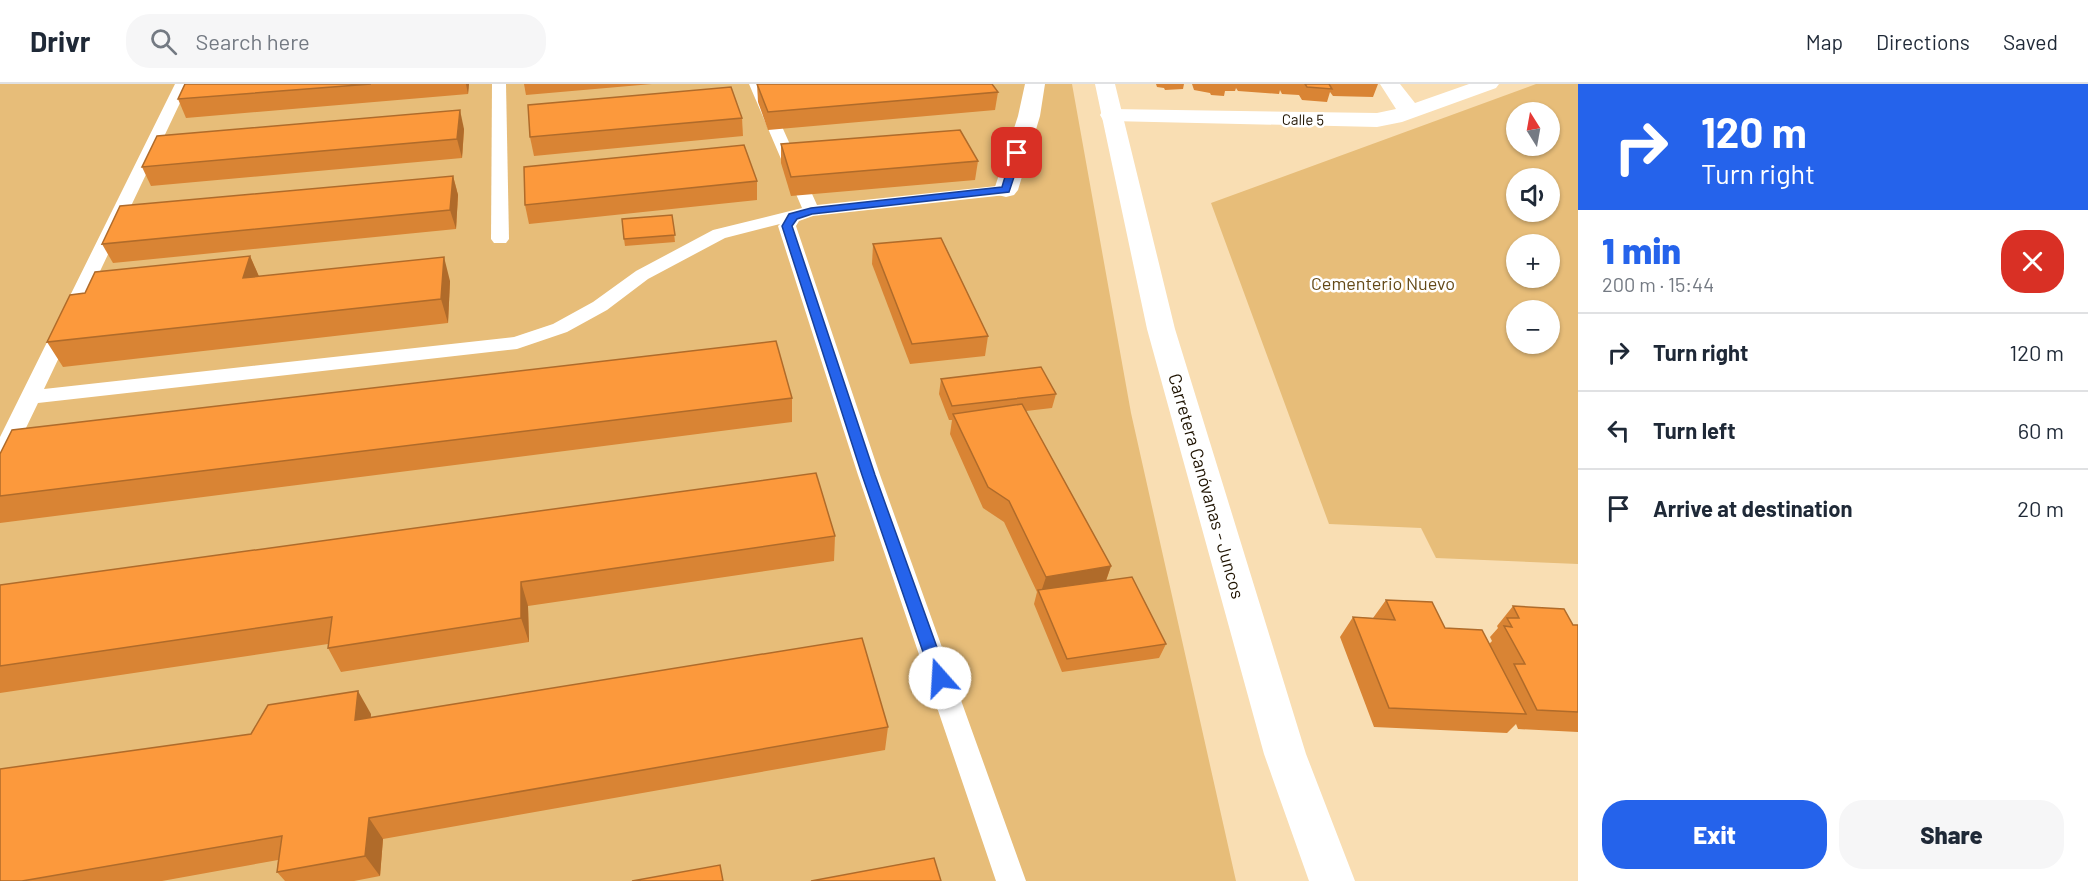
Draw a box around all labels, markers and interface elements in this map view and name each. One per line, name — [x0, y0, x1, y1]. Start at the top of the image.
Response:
search box — [126, 14, 546, 68]
text: Drivr — [30, 24, 90, 58]
icon: search — [147, 25, 180, 58]
text: Search here — [195, 28, 310, 54]
text: Map — [1806, 29, 1843, 54]
text: Directions — [1876, 29, 1970, 54]
text: Saved — [2003, 29, 2058, 54]
north arrow — [1506, 102, 1560, 156]
map controls — [1506, 102, 1560, 354]
text: 120 m — [1701, 106, 1807, 156]
icon: right — [1602, 108, 1680, 186]
street label: Calle 5 — [1282, 110, 1324, 128]
pin — [991, 127, 1042, 178]
icon: arrive — [1000, 136, 1033, 169]
text: Turn right — [1701, 157, 1815, 189]
button: sound — [1506, 168, 1560, 222]
text: 1 min — [1602, 228, 1681, 271]
button: close — [2001, 230, 2064, 293]
button: + — [1506, 234, 1560, 288]
park label: Cementerio Nuevo — [1311, 272, 1455, 294]
text: 200 m · 15:44 — [1602, 272, 1714, 296]
button: − — [1506, 300, 1560, 354]
icon: right — [1602, 336, 1635, 369]
text: Turn right — [1653, 339, 1748, 365]
text: 120 m — [2009, 339, 2064, 365]
street label: Carretera Canóvanas - Juncos — [1164, 371, 1250, 601]
icon: left — [1602, 414, 1635, 447]
text: Turn left — [1653, 417, 1736, 443]
text: 60 m — [2018, 417, 2064, 443]
icon: arrive — [1602, 492, 1635, 525]
text: Arrive at destination — [1653, 495, 1852, 521]
text: 20 m — [2017, 495, 2064, 521]
position arrow — [908, 646, 972, 710]
button: Exit — [1602, 800, 1827, 869]
button: Share — [1839, 800, 2064, 869]

